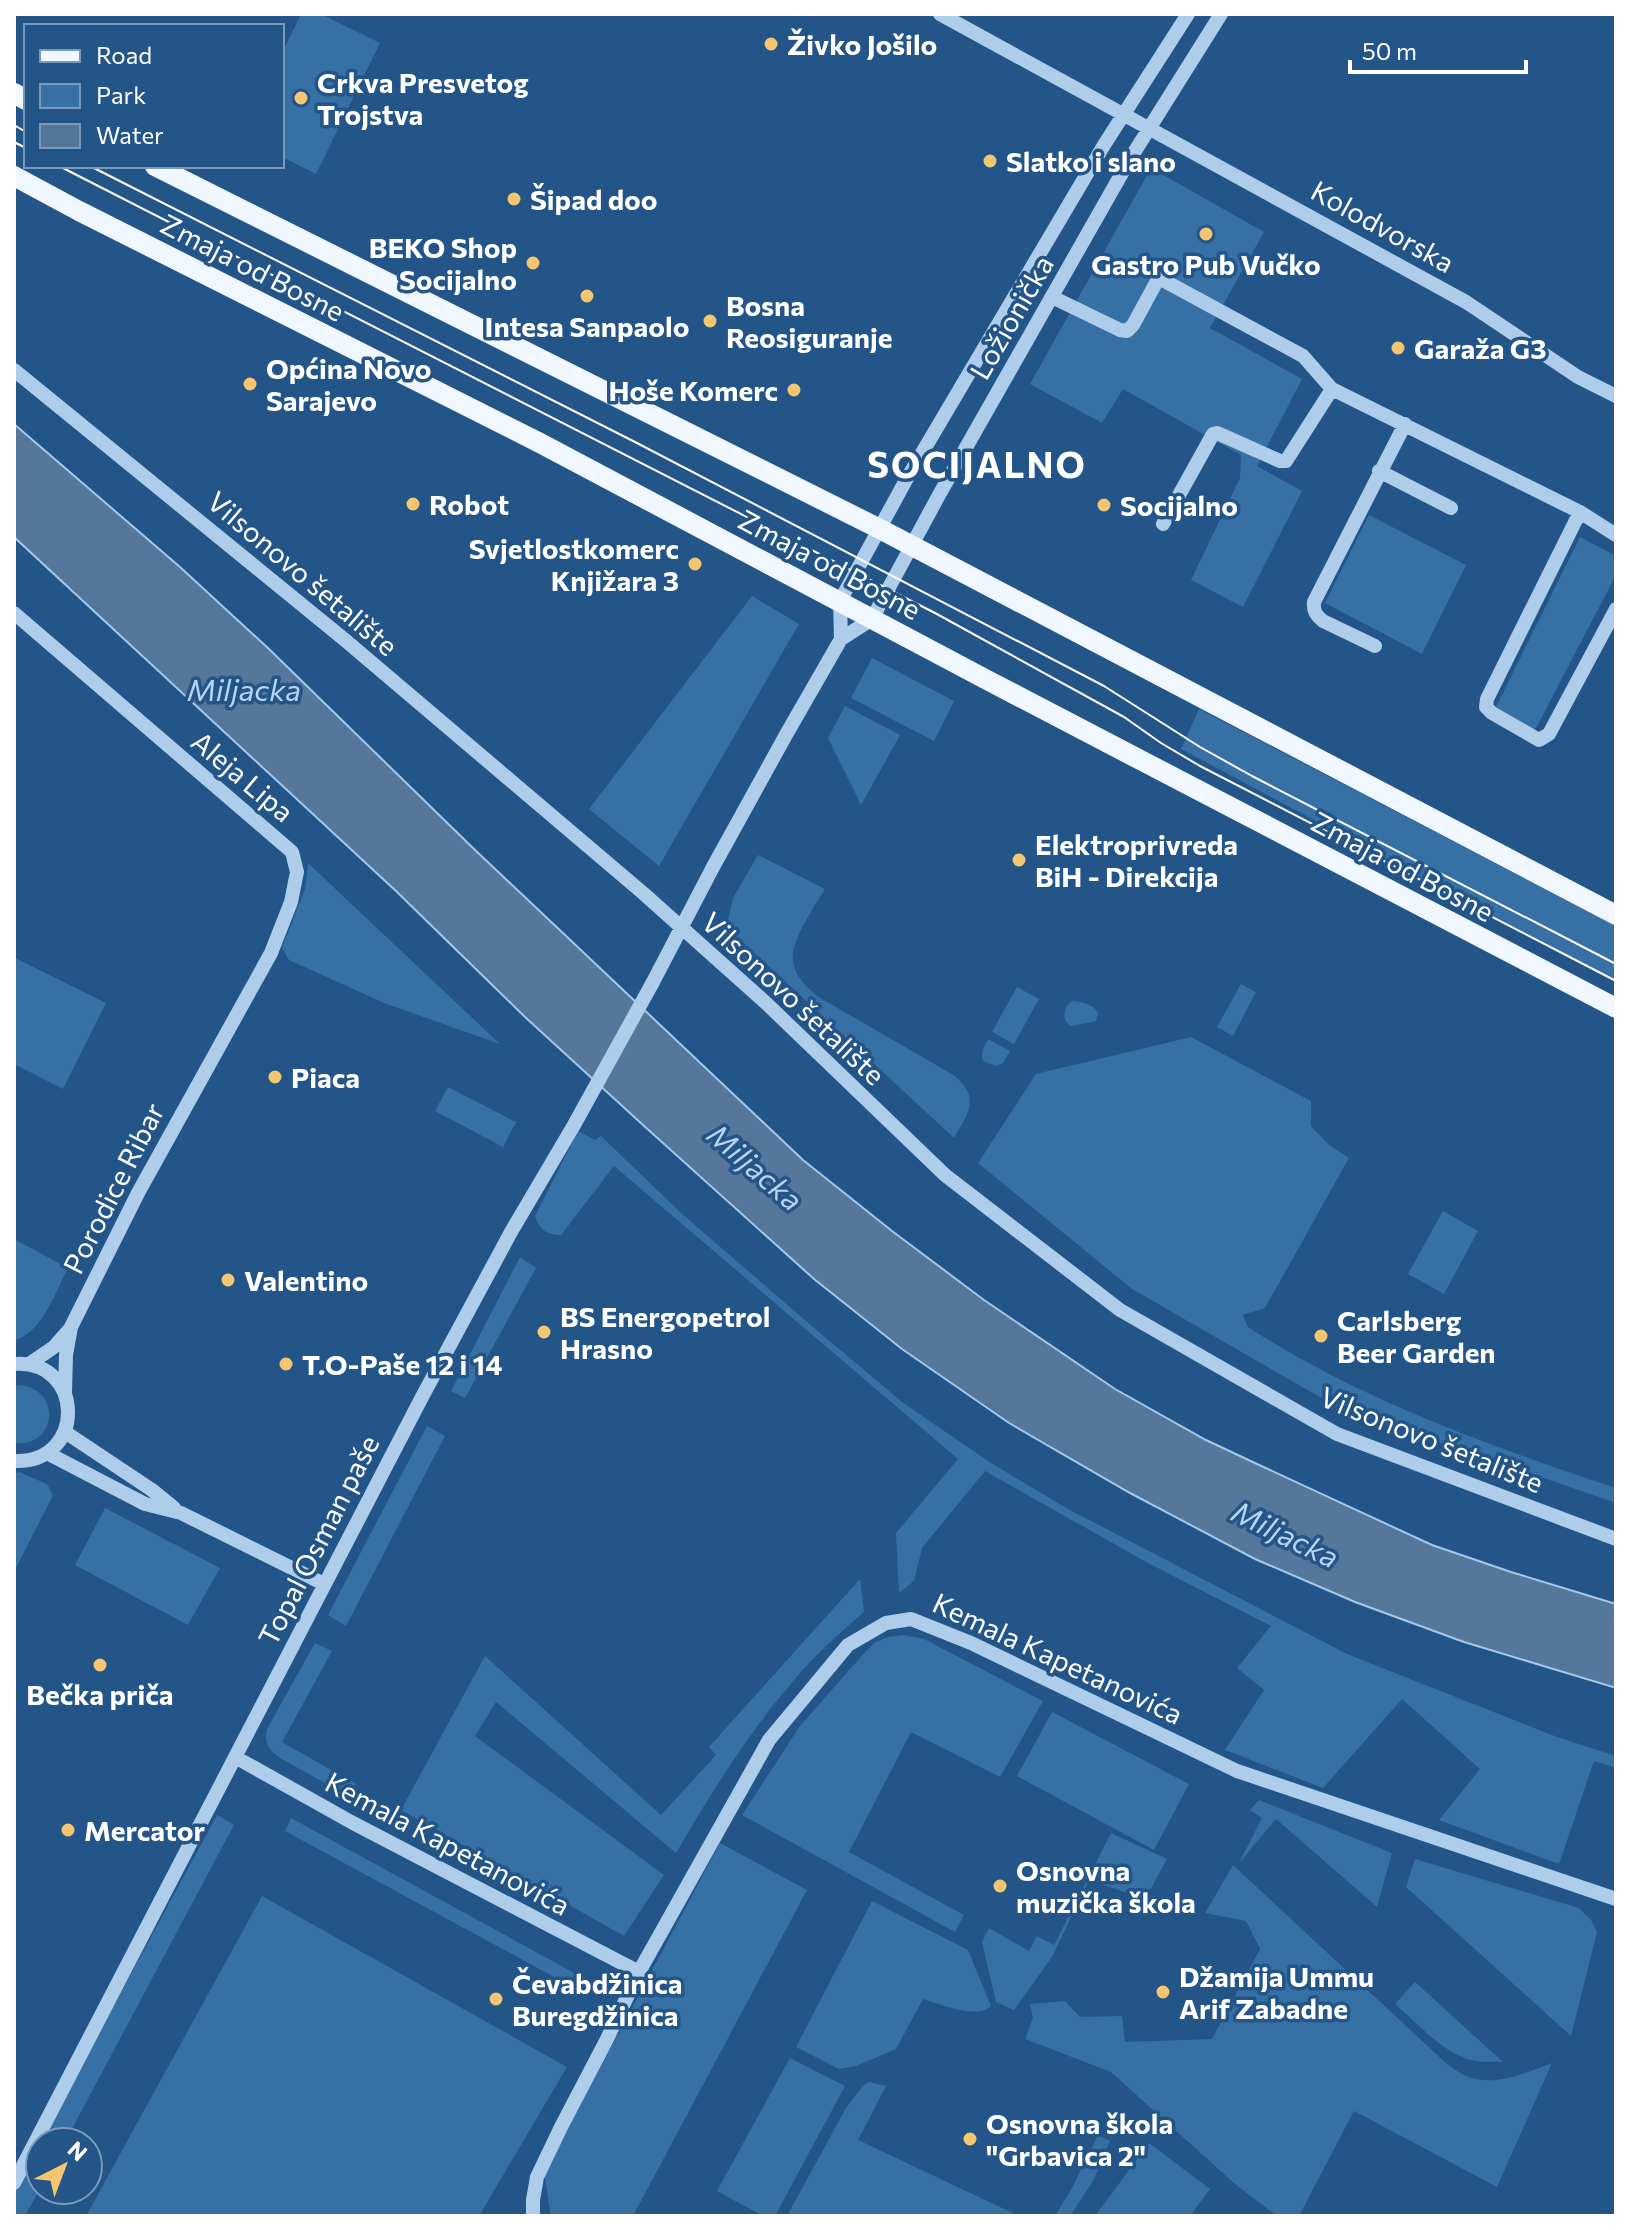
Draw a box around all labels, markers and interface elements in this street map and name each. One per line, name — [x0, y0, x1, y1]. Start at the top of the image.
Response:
legend — [24, 24, 284, 168]
scale bar — [1350, 24, 1526, 74]
place label: Živko Jošilo — [787, 27, 937, 61]
marker: Živko Jošilo — [762, 35, 780, 53]
text: 50 m — [1362, 36, 1417, 65]
text: Road — [96, 40, 152, 69]
place label: Crkva Presvetog Trojstva — [317, 65, 529, 131]
text: Park — [96, 80, 146, 109]
marker: Crkva Presvetog Trojstva — [292, 89, 310, 107]
text: Water — [96, 120, 164, 149]
place label: Slatko i slano — [1006, 144, 1176, 178]
marker: Slatko i slano — [981, 152, 999, 170]
street label: Kolodvorska — [1305, 173, 1461, 279]
place label: Šipad doo — [530, 182, 658, 216]
marker: Šipad doo — [505, 190, 523, 208]
street label: Zmaja od Bosne — [156, 206, 350, 328]
marker: Gastro Pub Vučko — [1197, 225, 1215, 243]
place label: BEKO Shop Socijalno — [369, 230, 517, 296]
place label: Gastro Pub Vučko — [1091, 247, 1321, 281]
street label: Ložionička — [962, 249, 1060, 385]
marker: BEKO Shop Socijalno — [524, 254, 542, 272]
marker: Intesa Sanpaolo — [578, 287, 596, 305]
place label: Bosna Reosiguranje — [726, 288, 892, 354]
place label: Intesa Sanpaolo — [485, 309, 689, 343]
marker: Bosna Reosiguranje — [701, 312, 719, 330]
place label: Garaža G3 — [1414, 331, 1546, 365]
marker: Garaža G3 — [1389, 339, 1407, 357]
place label: Općina Novo Sarajevo — [266, 351, 432, 417]
place label: Hoše Komerc — [608, 373, 778, 407]
marker: Općina Novo Sarajevo — [241, 375, 259, 393]
marker: Hoše Komerc — [785, 381, 803, 399]
district label: SOCIJALNO — [867, 441, 1087, 485]
street label: Vilsonovo šetalište — [201, 484, 405, 662]
place label: Robot — [429, 487, 509, 521]
place label: Socijalno — [1120, 488, 1238, 522]
marker: Robot — [404, 495, 422, 513]
marker: Socijalno — [1095, 496, 1113, 514]
street label: Zmaja od Bosne — [733, 502, 927, 626]
place label: Svjetlostkomerc Knjižara 3 — [469, 531, 679, 597]
marker: Svjetlostkomerc Knjižara 3 — [686, 555, 704, 573]
water label: Miljacka — [187, 670, 301, 707]
street label: Aleja Lipa — [185, 724, 301, 828]
street label: Zmaja od Bosne — [1306, 804, 1500, 928]
place label: Elektroprivreda BiH - Direkcija — [1035, 827, 1238, 893]
marker: Elektroprivreda BiH - Direkcija — [1010, 851, 1028, 869]
street label: Vilsonovo šetalište — [695, 905, 893, 1091]
place label: Piaca — [291, 1060, 360, 1094]
marker: Piaca — [266, 1068, 284, 1086]
street label: Porodice Ribar — [55, 1097, 171, 1279]
water label: Miljacka — [701, 1115, 811, 1217]
place label: Valentino — [244, 1263, 368, 1297]
marker: Valentino — [219, 1271, 237, 1289]
place label: BS Energopetrol Hrasno — [560, 1299, 770, 1365]
place label: Carlsberg Beer Garden — [1337, 1303, 1496, 1369]
marker: BS Energopetrol Hrasno — [535, 1323, 553, 1341]
marker: Carlsberg Beer Garden — [1312, 1327, 1330, 1345]
place label: T.O-Paše 12 i 14 — [302, 1347, 502, 1381]
marker: T.O-Paše 12 i 14 — [277, 1355, 295, 1373]
street label: Vilsonovo šetalište — [1315, 1379, 1549, 1499]
street label: Topal Osman paše — [250, 1429, 386, 1651]
water label: Miljacka — [1227, 1491, 1345, 1575]
street label: Kemala Kapetanovića — [928, 1585, 1188, 1731]
marker: Bečka priča — [91, 1656, 109, 1674]
place label: Bečka priča — [26, 1677, 174, 1711]
street label: Kemala Kapetanovića — [320, 1764, 576, 1922]
place label: Mercator — [84, 1813, 205, 1847]
marker: Mercator — [59, 1821, 77, 1839]
place label: Osnovna muzička škola — [1016, 1853, 1196, 1919]
marker: Osnovna muzička škola — [991, 1877, 1009, 1895]
place label: Džamija Ummu Arif Zabadne — [1179, 1959, 1374, 2025]
place label: Čevabdžinica Buregdžinica — [512, 1966, 683, 2032]
marker: Džamija Ummu Arif Zabadne — [1154, 1983, 1172, 2001]
marker: Čevabdžinica Buregdžinica — [487, 1990, 505, 2008]
place label: Osnovna škola "Grbavica 2" — [986, 2106, 1173, 2172]
north arrow — [24, 2126, 104, 2206]
marker: Osnovna škola "Grbavica 2" — [961, 2130, 979, 2148]
text: N — [63, 2135, 93, 2166]

